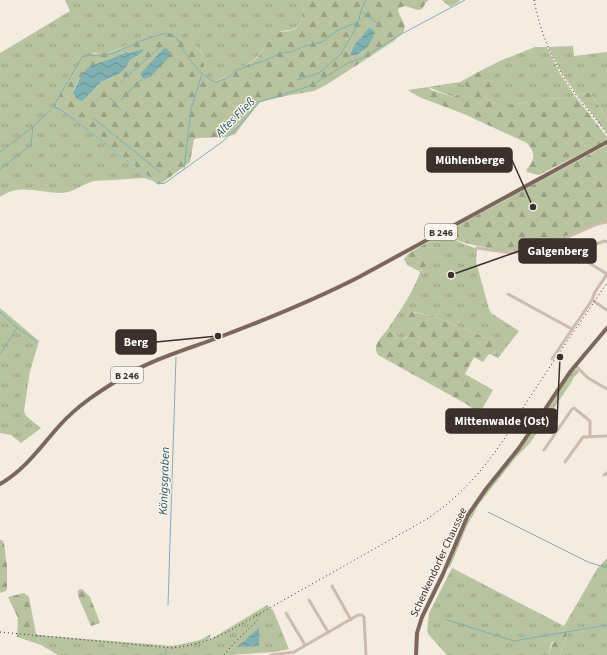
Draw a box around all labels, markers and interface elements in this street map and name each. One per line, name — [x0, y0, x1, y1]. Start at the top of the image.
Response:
water label: Altes Fließ — [211, 94, 259, 142]
callout: Mühlenberge — [427, 148, 512, 172]
text: Mühlenberge — [435, 152, 505, 169]
road number: B 246 — [425, 224, 457, 240]
callout: Galgenberg — [519, 239, 596, 263]
text: Galgenberg — [528, 243, 589, 260]
callout: Berg — [116, 330, 156, 354]
text: Berg — [124, 334, 149, 351]
road number: B 246 — [111, 367, 143, 383]
callout: Mittenwalde (Ost) — [446, 409, 557, 433]
text: Mittenwalde (Ost) — [455, 413, 549, 430]
water label: Königsgraben — [155, 447, 174, 515]
street label: Schenkendorfer Chaussee — [406, 504, 471, 620]

